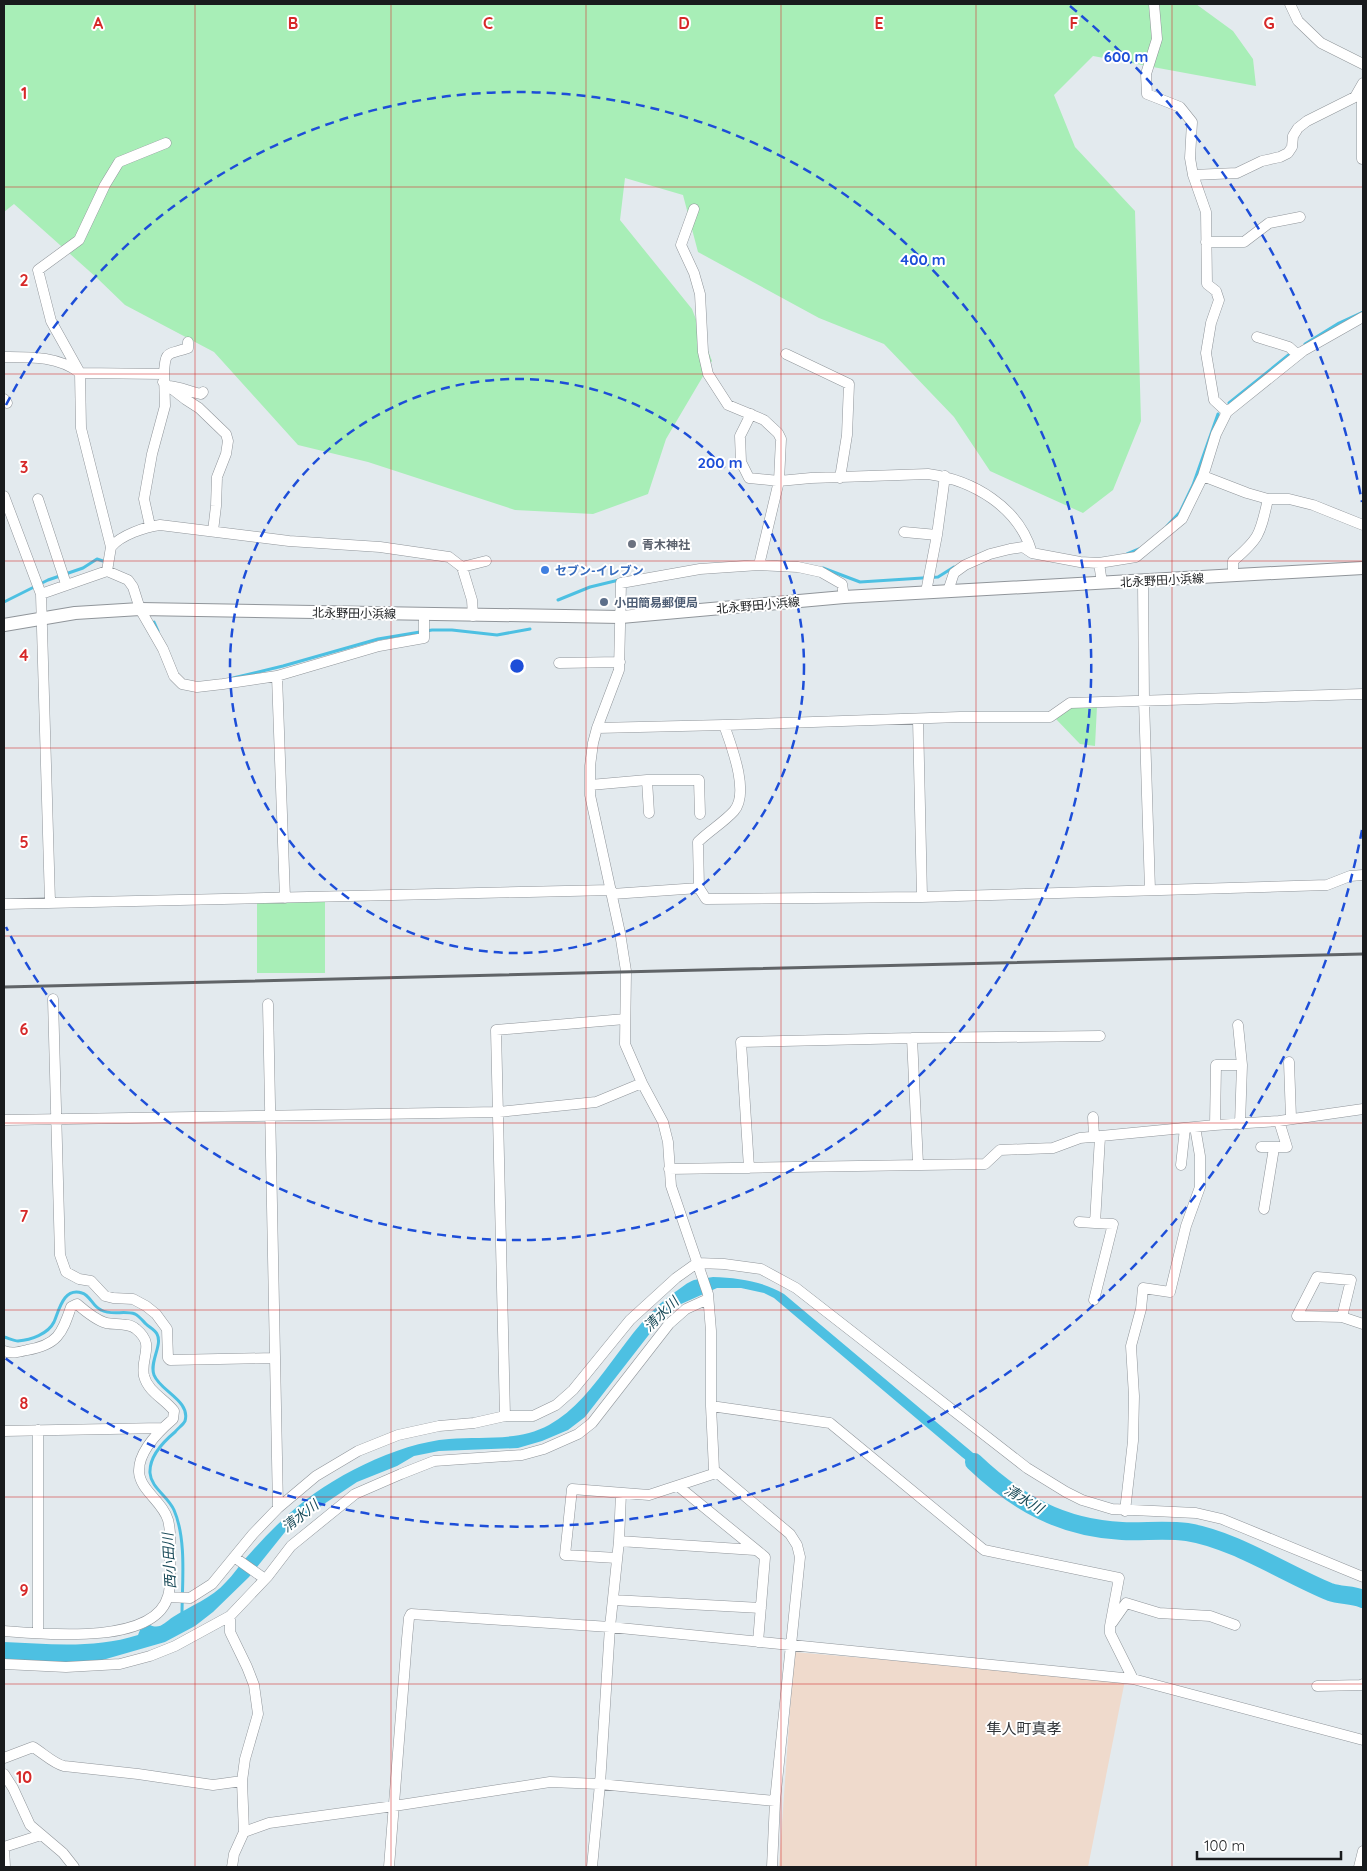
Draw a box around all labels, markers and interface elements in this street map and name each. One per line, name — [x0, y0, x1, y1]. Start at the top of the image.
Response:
text: A — [93, 13, 104, 33]
text: B — [288, 13, 298, 33]
text: C — [483, 13, 493, 33]
text: D — [678, 13, 690, 33]
text: E — [874, 13, 884, 33]
text: F — [1070, 13, 1079, 33]
text: G — [1263, 13, 1275, 33]
text: 600 m — [1104, 47, 1148, 66]
text: 1 — [21, 83, 27, 103]
text: 400 m — [900, 250, 946, 269]
text: 2 — [19, 270, 29, 290]
text: 200 m — [698, 453, 743, 472]
text: 3 — [20, 457, 28, 477]
place label: 青木神社 — [642, 537, 690, 552]
marker: 青木神社 — [626, 538, 638, 550]
place label: セブン-イレブン — [555, 563, 644, 578]
marker: セブン-イレブン — [539, 564, 551, 576]
street label: 北永野田小浜線 — [1120, 570, 1204, 590]
street label: 北永野田小浜線 — [715, 594, 801, 616]
place label: 小田簡易郵便局 — [614, 595, 698, 610]
marker: 小田簡易郵便局 — [598, 596, 610, 608]
street label: 北永野田小浜線 — [312, 605, 396, 621]
text: 4 — [19, 645, 29, 665]
centre of rings — [508, 657, 526, 675]
text: 5 — [19, 832, 29, 852]
text: 6 — [20, 1019, 29, 1039]
text: 7 — [20, 1206, 29, 1226]
water label: 清水川 — [640, 1292, 684, 1335]
text: 8 — [20, 1393, 29, 1413]
water label: 清水川 — [1001, 1480, 1048, 1519]
water label: 清水川 — [278, 1495, 324, 1536]
water label: 西小田川 — [158, 1531, 179, 1589]
text: 9 — [19, 1580, 29, 1600]
district label: 隼人町真孝 — [986, 1719, 1062, 1738]
text: 10 — [16, 1767, 32, 1787]
scale bar — [1197, 1828, 1341, 1860]
text: 100 m — [1204, 1836, 1245, 1855]

